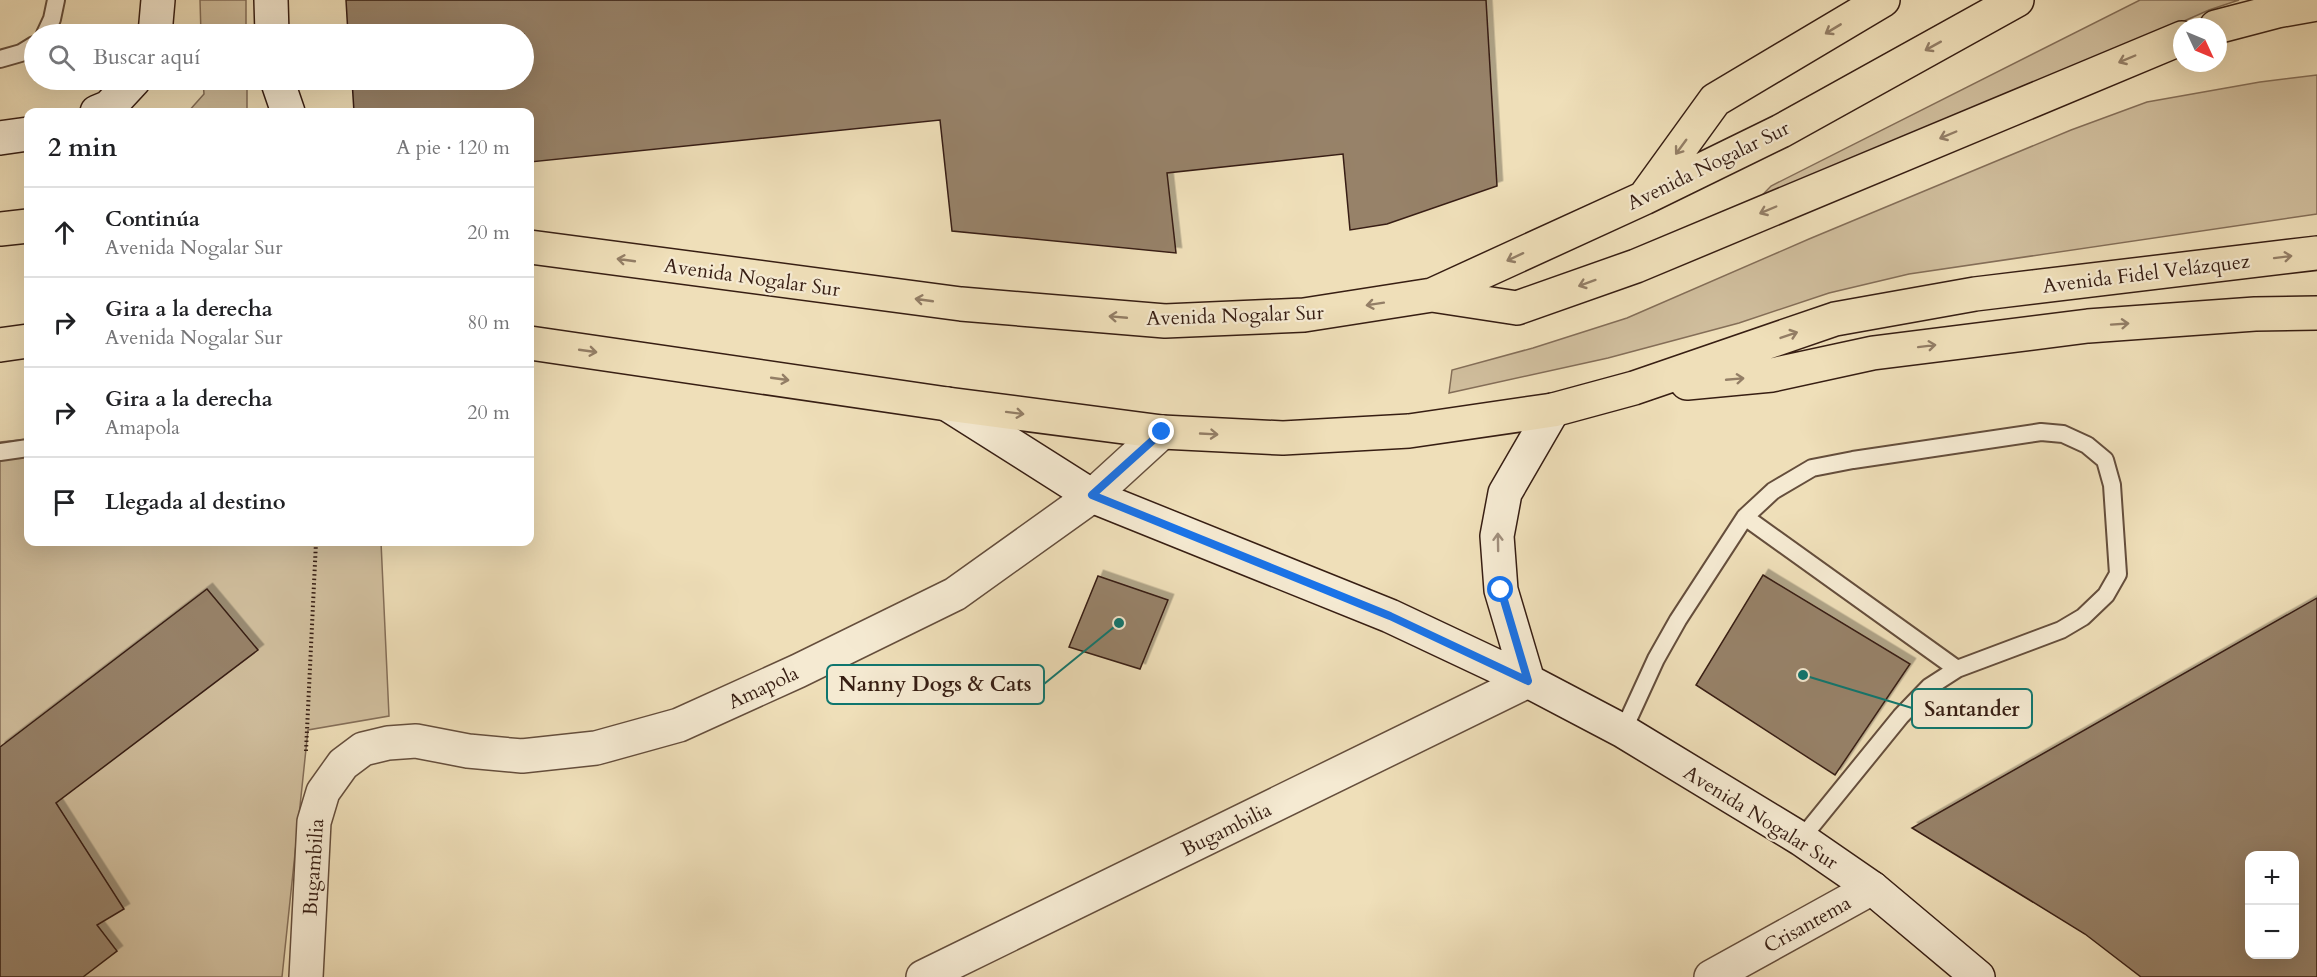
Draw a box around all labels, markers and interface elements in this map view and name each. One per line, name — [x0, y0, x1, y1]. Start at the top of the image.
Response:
north arrow — [2173, 18, 2227, 72]
search box — [24, 24, 534, 90]
one-way arrow — [1825, 24, 1842, 36]
one-way arrow — [1925, 40, 1942, 52]
icon: search — [45, 41, 78, 74]
text: Buscar aquí — [93, 42, 200, 72]
one-way arrow — [2119, 54, 2137, 65]
street label: Avenida Nogalar Sur — [1623, 114, 1795, 216]
one-way arrow — [1939, 129, 1957, 141]
text: 2 min — [48, 130, 117, 165]
text: A pie · 120 m — [396, 134, 510, 161]
one-way arrow — [1675, 138, 1687, 154]
text: Continúa — [105, 204, 200, 234]
one-way arrow — [1759, 205, 1778, 216]
icon: ahead — [48, 216, 81, 249]
text: 20 m — [467, 219, 510, 246]
text: Avenida Nogalar Sur — [105, 234, 283, 261]
street label: Avenida Fidel Velázquez — [2041, 247, 2251, 300]
one-way arrow — [2273, 251, 2293, 262]
street label: Avenida Nogalar Sur — [662, 252, 842, 303]
one-way arrow — [1506, 252, 1524, 264]
one-way arrow — [617, 254, 637, 265]
one-way arrow — [1578, 278, 1597, 289]
text: Gira a la derecha — [105, 294, 273, 324]
one-way arrow — [914, 294, 934, 305]
street label: Avenida Nogalar Sur — [1146, 299, 1325, 332]
one-way arrow — [1365, 299, 1385, 310]
icon: right — [48, 306, 81, 339]
text: 80 m — [467, 309, 510, 336]
one-way arrow — [1108, 312, 1128, 323]
one-way arrow — [2110, 318, 2130, 329]
text: Avenida Nogalar Sur — [105, 324, 283, 351]
one-way arrow — [1779, 328, 1798, 339]
one-way arrow — [1916, 341, 1936, 352]
one-way arrow — [577, 345, 597, 356]
one-way arrow — [1724, 373, 1744, 384]
one-way arrow — [770, 374, 790, 385]
text: Gira a la derecha — [105, 384, 273, 414]
icon: right — [48, 396, 81, 429]
text: 20 m — [467, 399, 510, 426]
one-way arrow — [1005, 408, 1024, 419]
text: Amapola — [105, 414, 180, 441]
route end — [1148, 418, 1174, 444]
one-way arrow — [1198, 429, 1218, 440]
icon: arrive — [48, 486, 81, 519]
text: Llegada al destino — [105, 487, 286, 517]
one-way arrow — [1492, 533, 1504, 553]
route start — [1487, 576, 1513, 602]
street label: Amapola — [724, 659, 803, 716]
callout: Nanny Dogs & Cats — [827, 665, 1044, 704]
text: Nanny Dogs & Cats — [839, 670, 1031, 699]
callout: Santander — [1912, 689, 2032, 728]
text: Santander — [1924, 695, 2020, 724]
street label: Avenida Nogalar Sur — [1678, 759, 1844, 876]
street label: Bugambilia — [1177, 796, 1276, 863]
street label: Bugambilia — [297, 817, 330, 916]
map controls — [2245, 851, 2299, 959]
button: + — [2245, 851, 2299, 905]
street label: Crisantema — [1759, 889, 1856, 959]
button: − — [2245, 905, 2299, 959]

